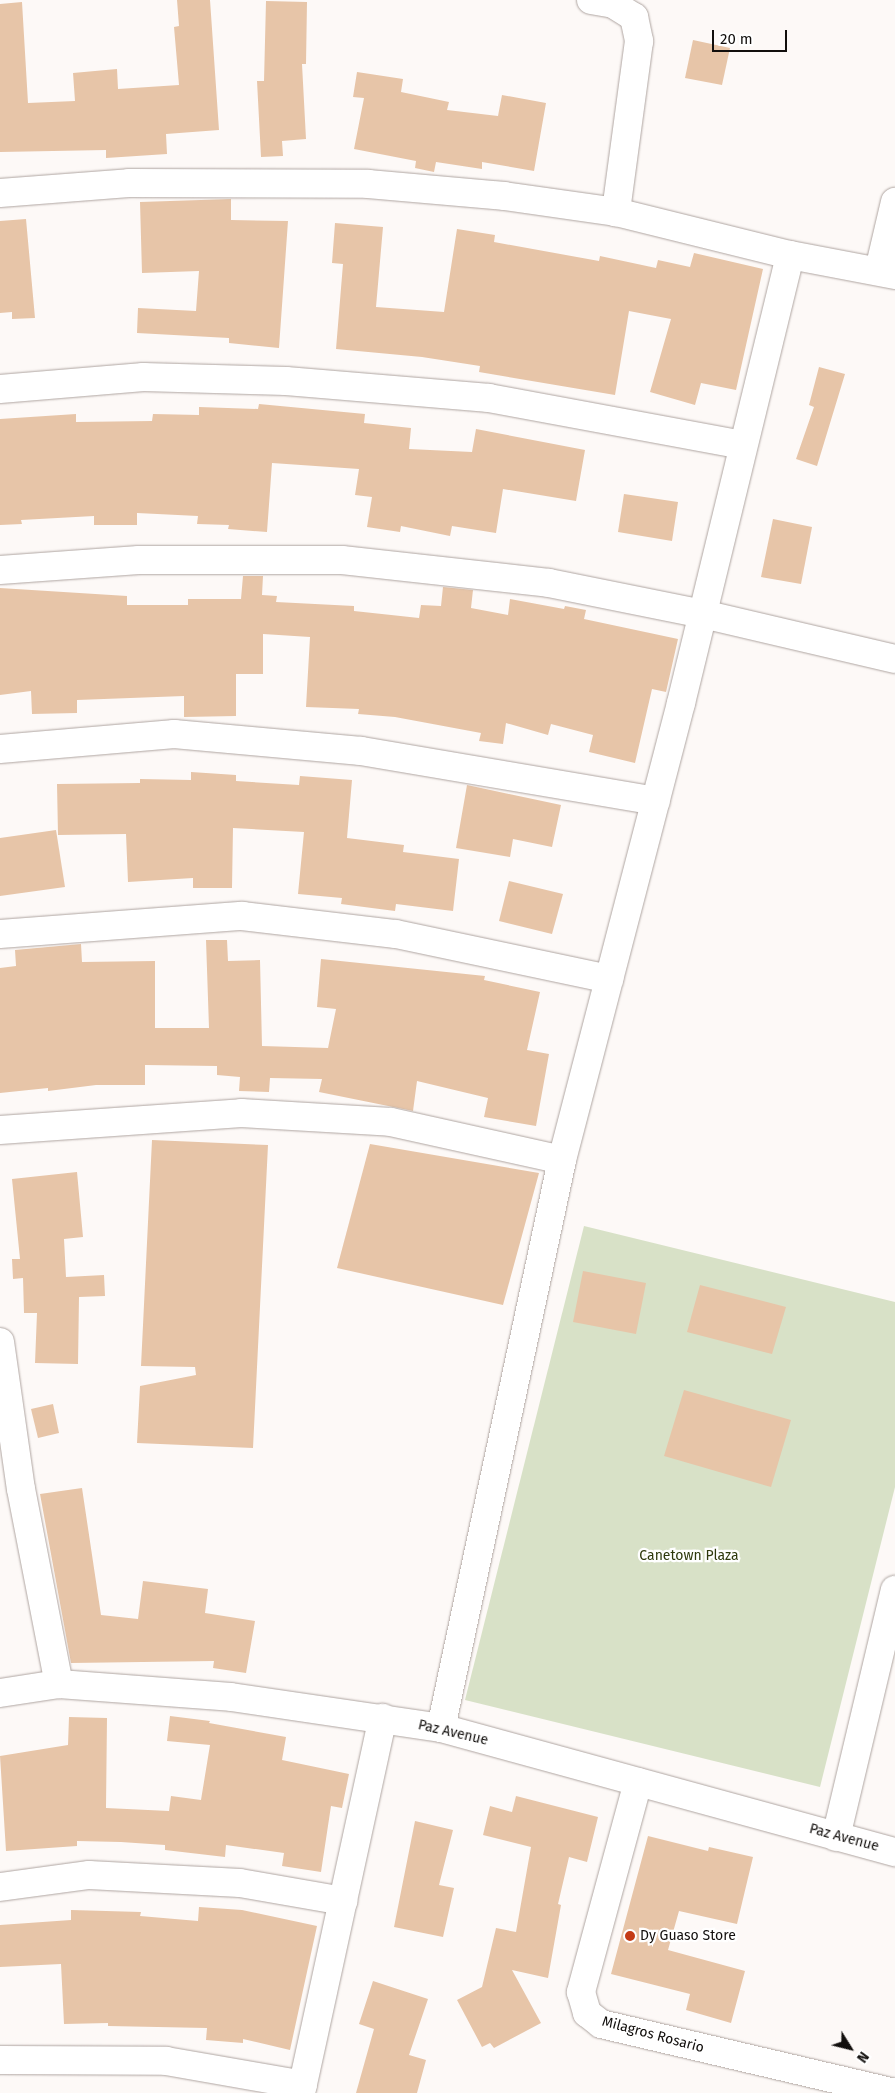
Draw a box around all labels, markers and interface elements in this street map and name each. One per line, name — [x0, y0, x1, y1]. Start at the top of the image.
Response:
scale bar — [715, 20, 790, 52]
text: 20 m — [720, 30, 753, 48]
park label: Canetown Plaza — [639, 1548, 739, 1564]
street label: Paz Avenue — [416, 1717, 490, 1749]
street label: Paz Avenue — [807, 1821, 881, 1855]
place label: Dy Guaso Store — [640, 1928, 736, 1944]
marker: Dy Guaso Store — [624, 1930, 636, 1942]
street label: Milagros Rosario — [600, 2013, 706, 2057]
north arrow — [825, 2023, 875, 2073]
text: N — [853, 2048, 872, 2066]

